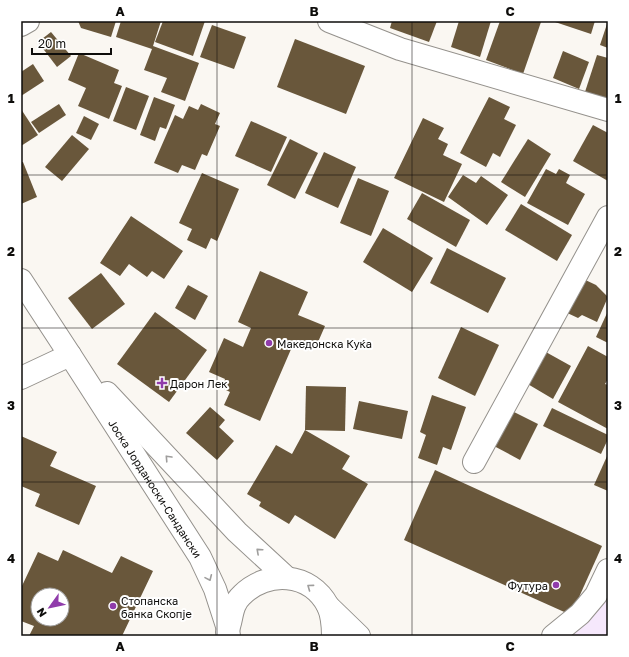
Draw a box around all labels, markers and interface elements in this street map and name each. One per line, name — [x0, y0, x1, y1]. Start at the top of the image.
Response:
text: A — [115, 3, 125, 19]
text: B — [309, 3, 319, 19]
text: C — [505, 3, 515, 19]
scale bar — [32, 30, 111, 56]
text: 20 m — [38, 36, 66, 51]
text: 1 — [8, 90, 15, 106]
text: 1 — [615, 90, 622, 106]
text: 2 — [7, 243, 15, 259]
text: 2 — [614, 243, 622, 259]
place label: Македонска Куќа — [277, 337, 372, 350]
marker: Македонска Куќа — [264, 338, 274, 348]
place label: Дарон Лек — [170, 377, 228, 390]
marker: Дарон Лек — [157, 378, 167, 388]
text: 3 — [7, 397, 15, 413]
text: 3 — [614, 397, 622, 413]
street label: Јоска Јорданоски-Сандански — [106, 417, 205, 560]
one-way arrow — [165, 455, 173, 463]
one-way arrow — [256, 549, 263, 556]
text: 4 — [7, 550, 15, 566]
text: 4 — [614, 550, 622, 566]
one-way arrow — [204, 573, 212, 581]
place label: Футура — [507, 579, 548, 592]
marker: Футура — [551, 580, 561, 590]
one-way arrow — [308, 585, 315, 592]
north arrow — [30, 587, 70, 627]
place label: Стопанска банка Скопје — [121, 594, 192, 620]
marker: Стопанска банка Скопје — [108, 601, 118, 611]
text: N — [33, 606, 49, 620]
text: A — [115, 638, 125, 654]
text: B — [309, 638, 319, 654]
text: C — [505, 638, 515, 654]

